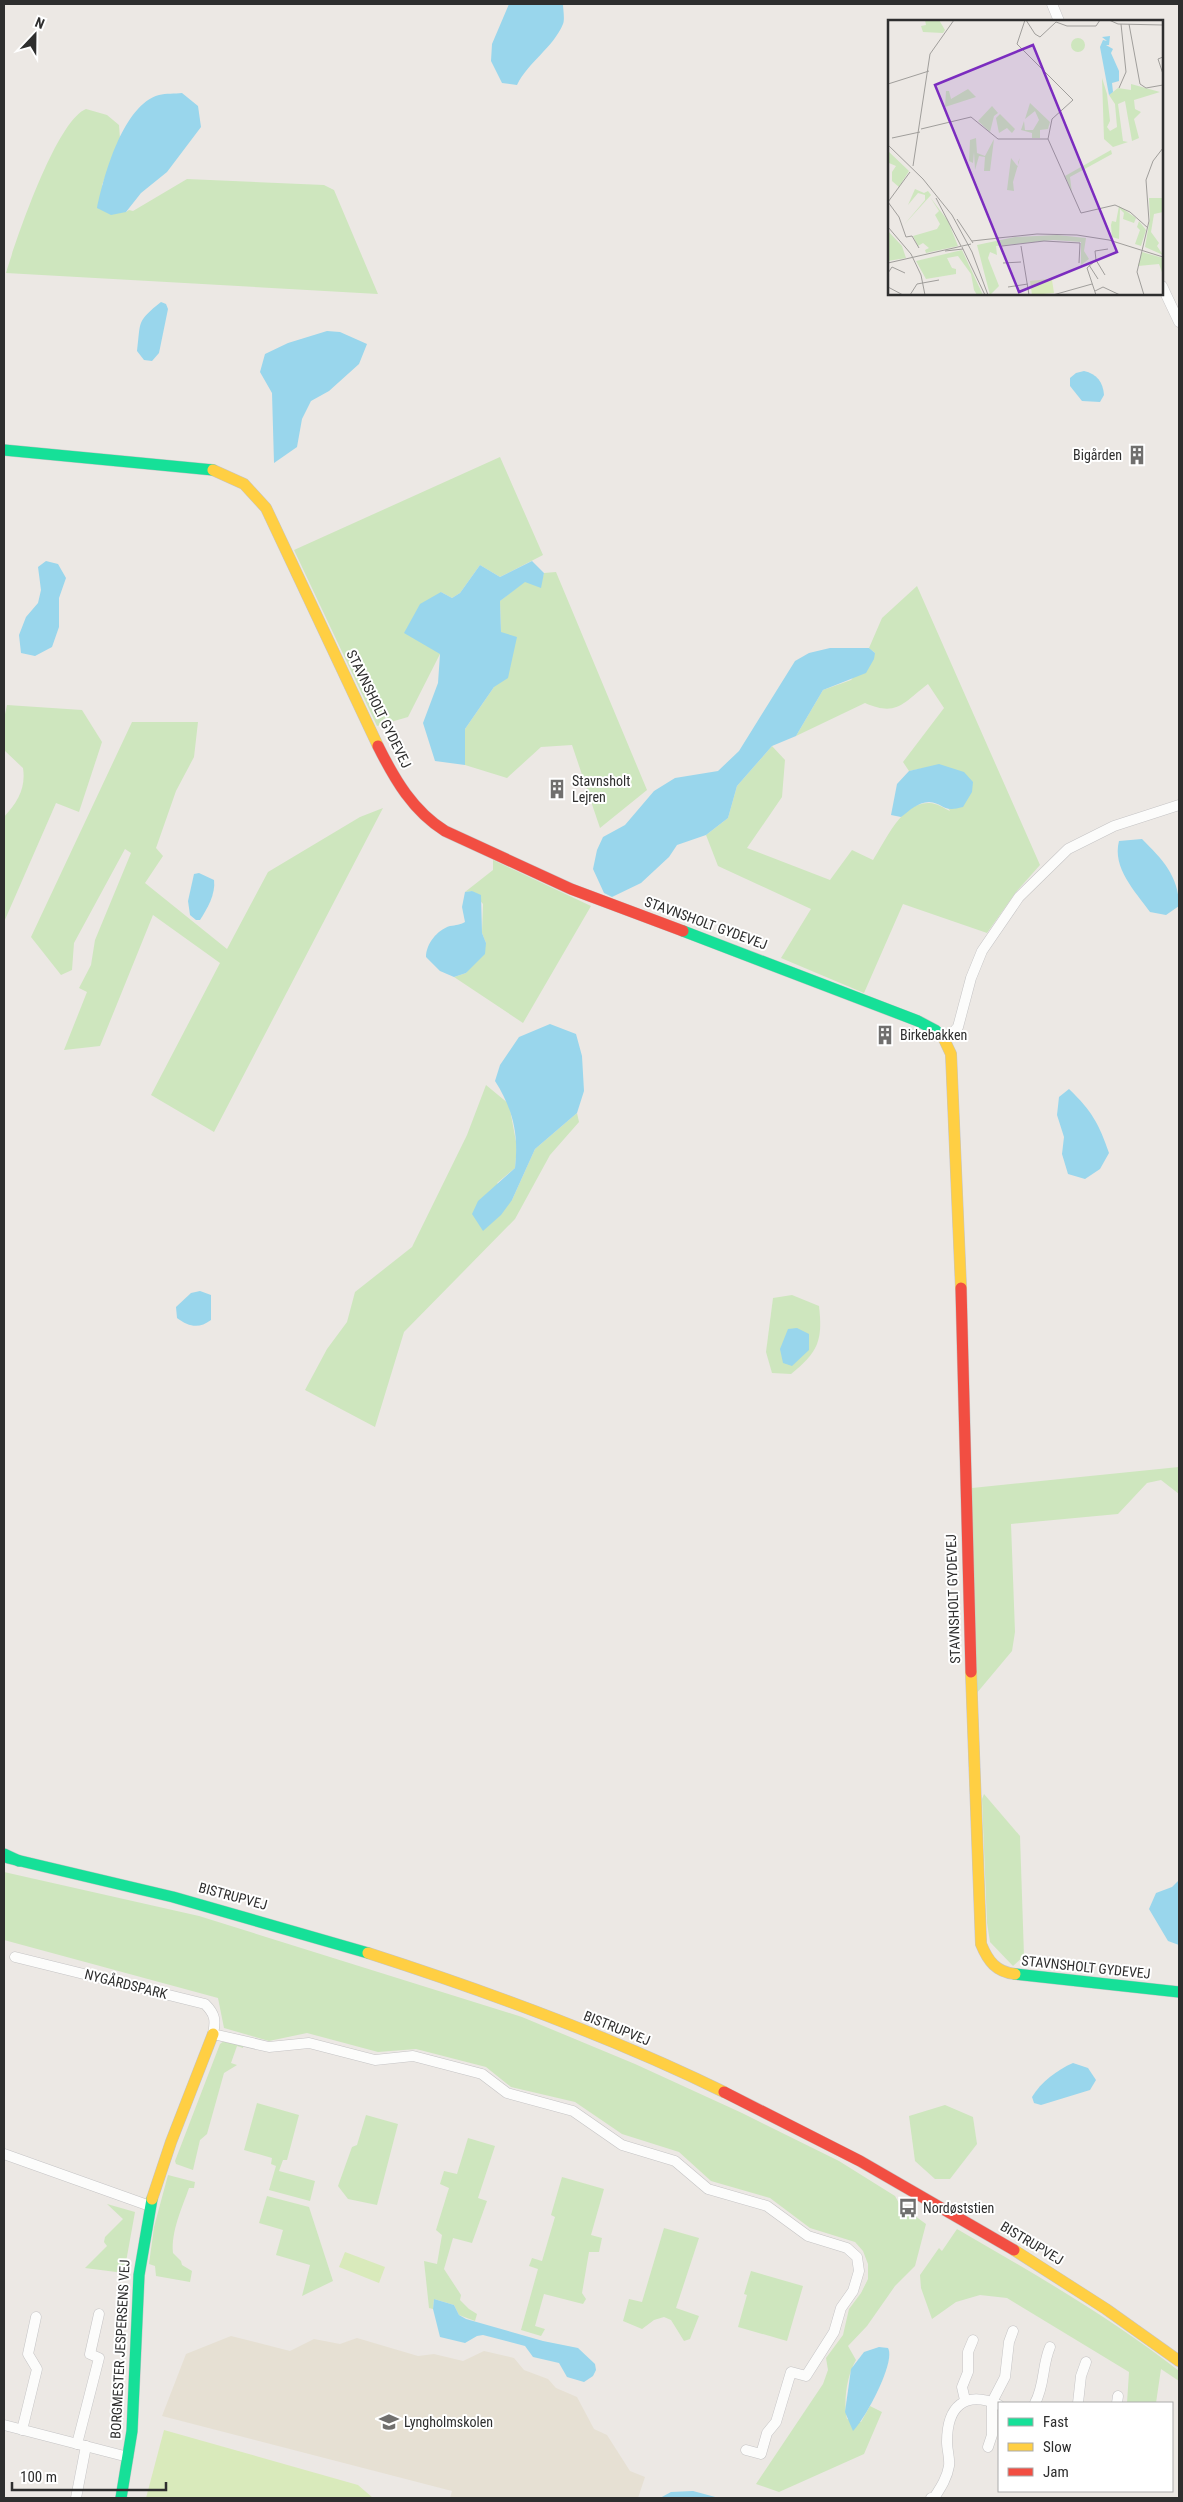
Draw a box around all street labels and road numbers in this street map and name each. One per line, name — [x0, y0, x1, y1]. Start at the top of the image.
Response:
street label: STAVNSHOLT GYDEVEJ — [343, 647, 415, 771]
street label: STAVNSHOLT GYDEVEJ — [642, 893, 770, 953]
street label: STAVNSHOLT GYDEVEJ — [943, 1534, 963, 1664]
street label: BISTRUPVEJ — [197, 1879, 269, 1913]
street label: STAVNSHOLT GYDEVEJ — [1021, 1952, 1151, 1982]
street label: NYGÅRDSPARK — [83, 1965, 170, 2002]
street label: BISTRUPVEJ — [581, 2007, 653, 2049]
street label: BISTRUPVEJ — [998, 2218, 1066, 2268]
street label: BORGMESTER JESPERSENS VEJ — [107, 2259, 133, 2439]

